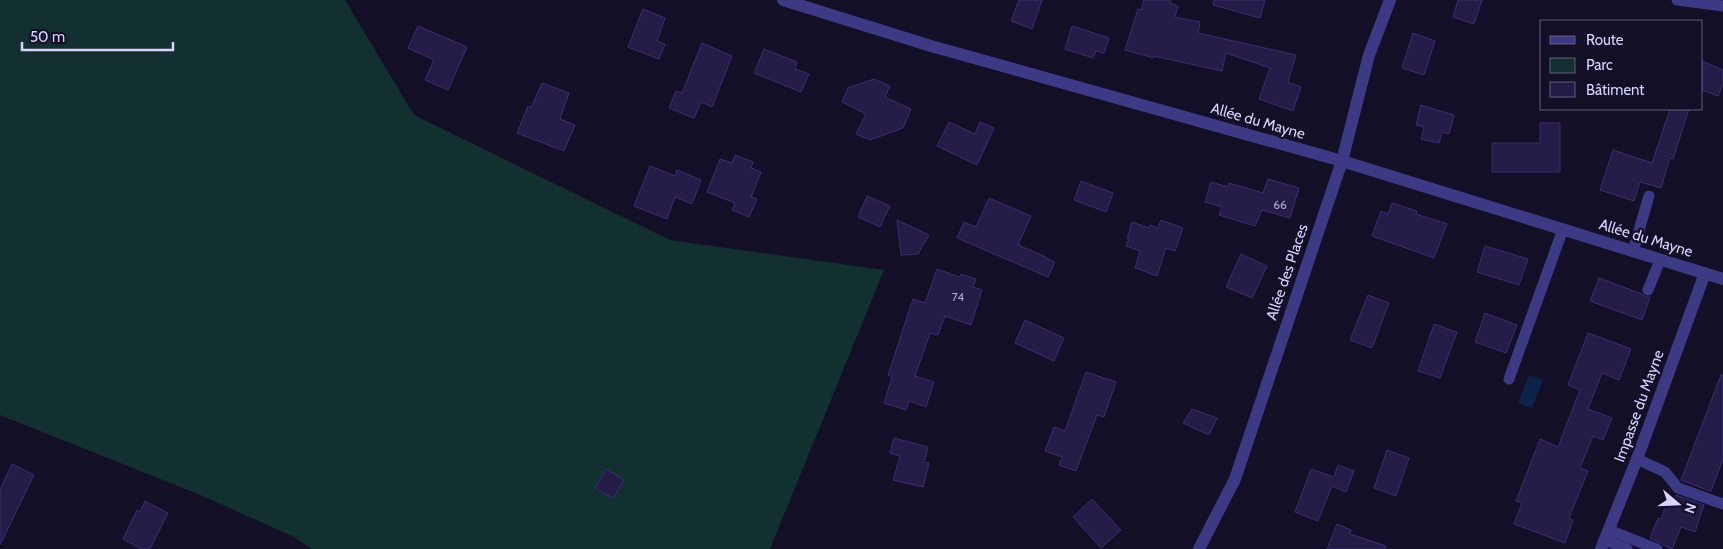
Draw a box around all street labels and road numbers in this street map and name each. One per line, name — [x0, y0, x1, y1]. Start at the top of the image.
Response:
street label: Allée du Mayne — [1209, 99, 1307, 143]
street label: Allée du Mayne — [1597, 215, 1695, 261]
street label: Allée des Places — [1262, 222, 1312, 322]
street label: Impasse du Mayne — [1610, 347, 1668, 465]

